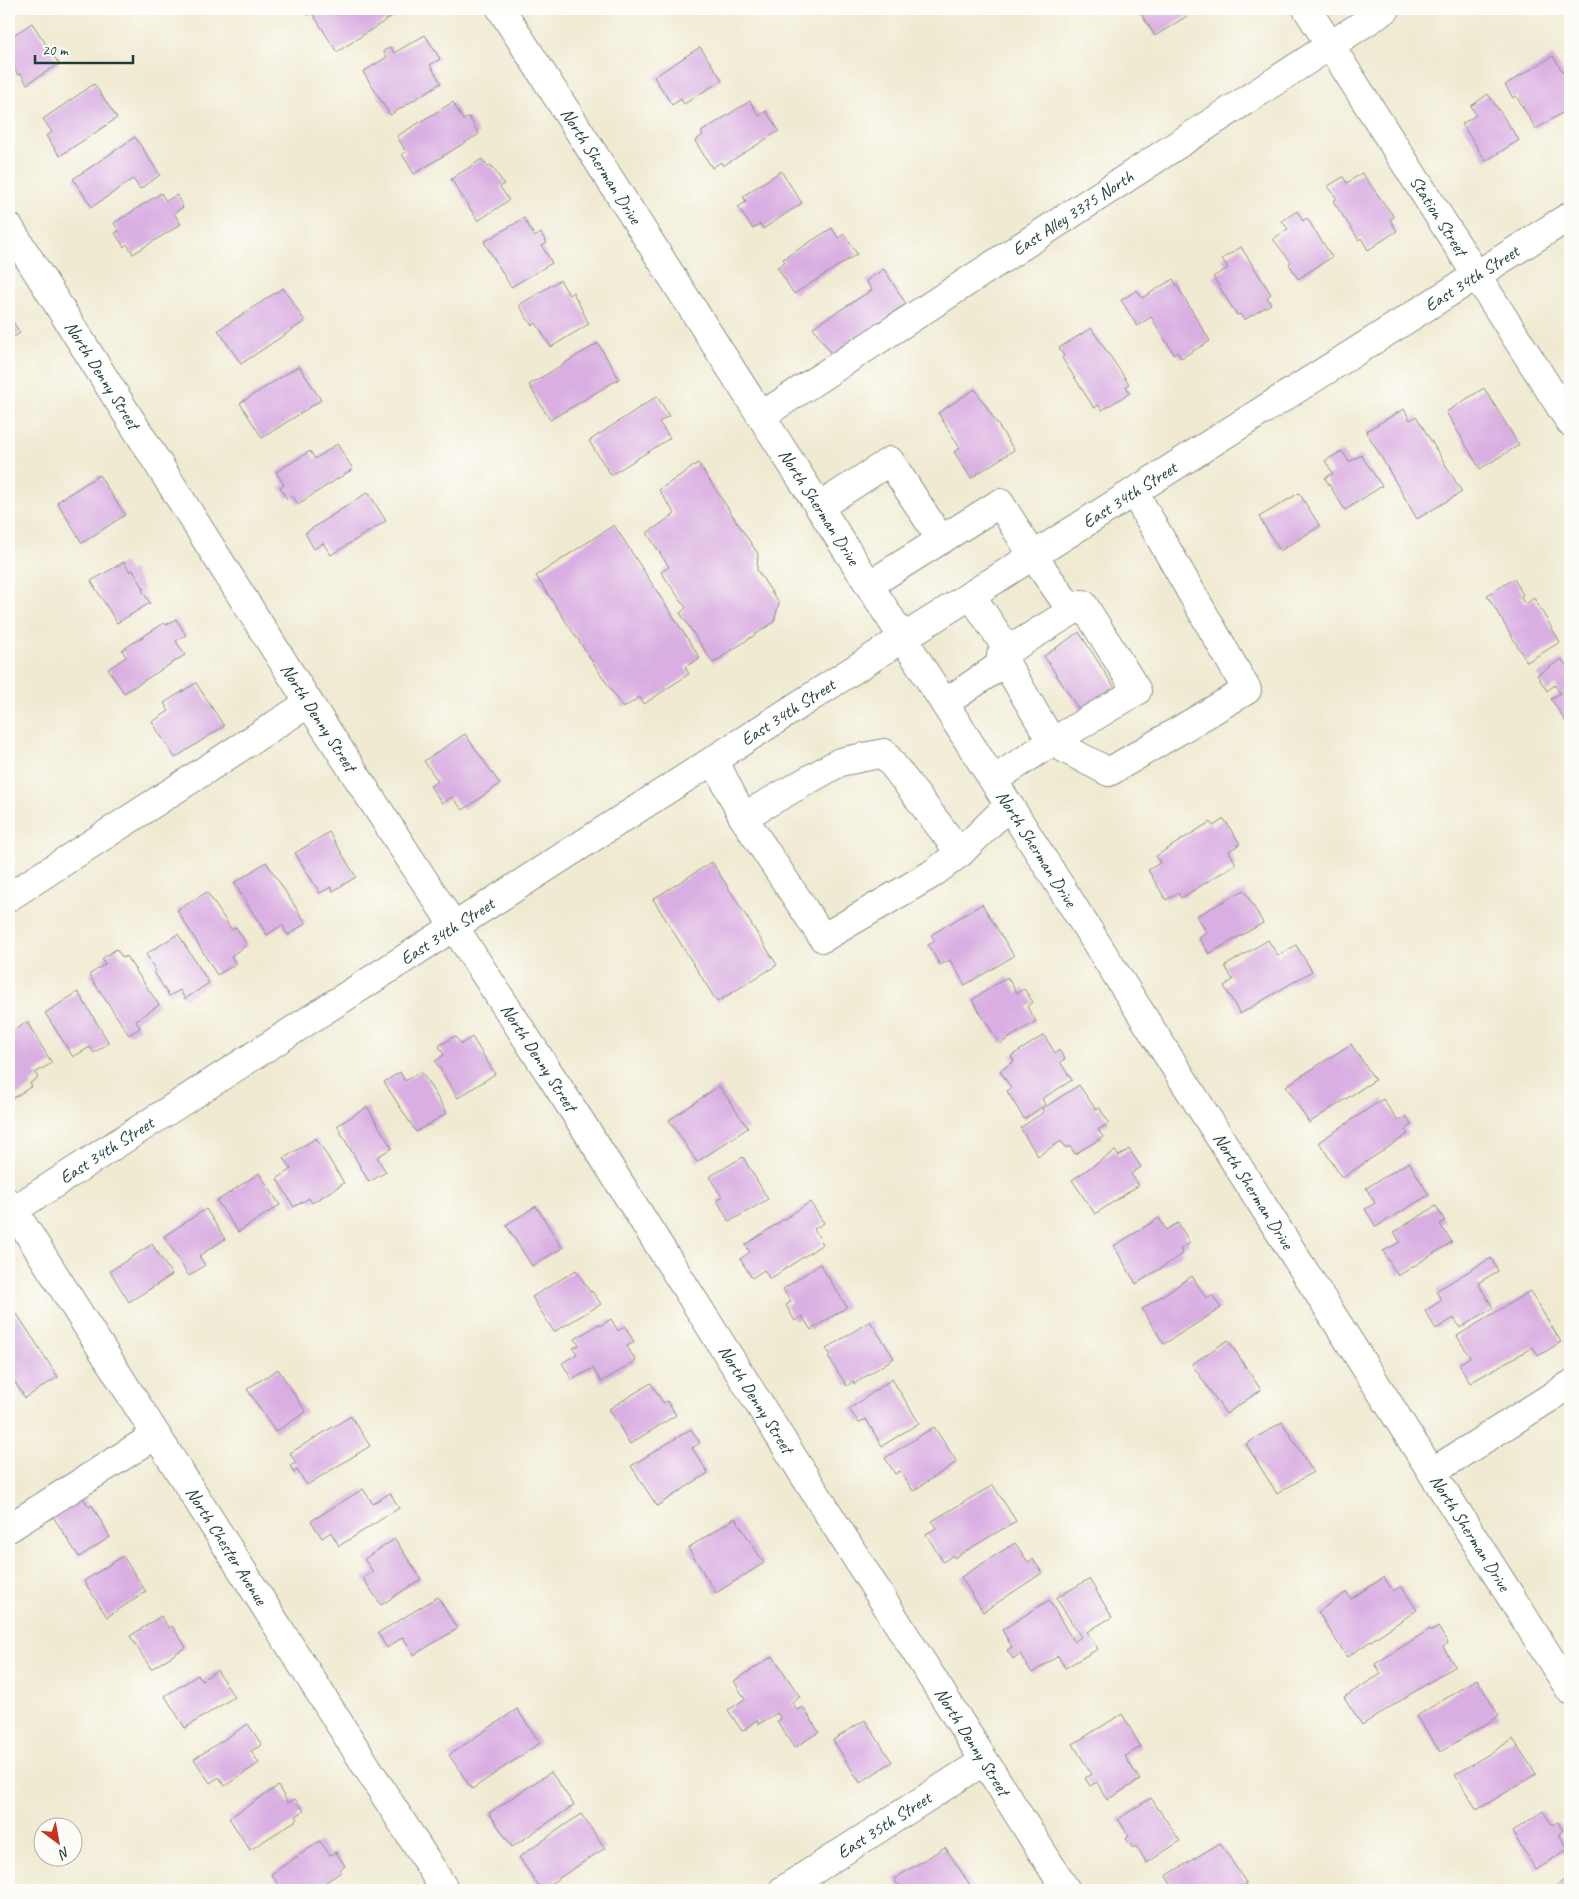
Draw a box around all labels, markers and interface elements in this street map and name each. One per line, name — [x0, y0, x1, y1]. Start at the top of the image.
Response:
scale bar — [35, 32, 132, 64]
text: 20 m — [42, 41, 69, 60]
street label: North Sherman Drive — [556, 104, 647, 229]
street label: East Alley 3375 North — [1008, 165, 1138, 260]
street label: Station Street — [1405, 172, 1474, 262]
street label: East 34th Street — [1420, 239, 1525, 316]
street label: North Denny Street — [60, 317, 146, 436]
street label: North Sherman Drive — [774, 445, 865, 570]
street label: East 34th Street — [1078, 456, 1183, 533]
street label: North Denny Street — [276, 659, 363, 778]
street label: East 34th Street — [737, 673, 841, 750]
street label: North Sherman Drive — [992, 786, 1082, 912]
street label: East 34th Street — [396, 892, 500, 969]
street label: North Denny Street — [496, 999, 583, 1118]
street label: East 34th Street — [55, 1111, 159, 1189]
street label: North Sherman Drive — [1208, 1129, 1299, 1254]
street label: North Denny Street — [714, 1341, 800, 1460]
street label: North Sherman Drive — [1425, 1471, 1516, 1596]
street label: North Chester Avenue — [181, 1483, 273, 1610]
street label: North Denny Street — [930, 1683, 1016, 1802]
street label: East 35th Street — [833, 1786, 937, 1863]
north arrow — [32, 1816, 82, 1866]
text: N — [54, 1843, 73, 1863]

